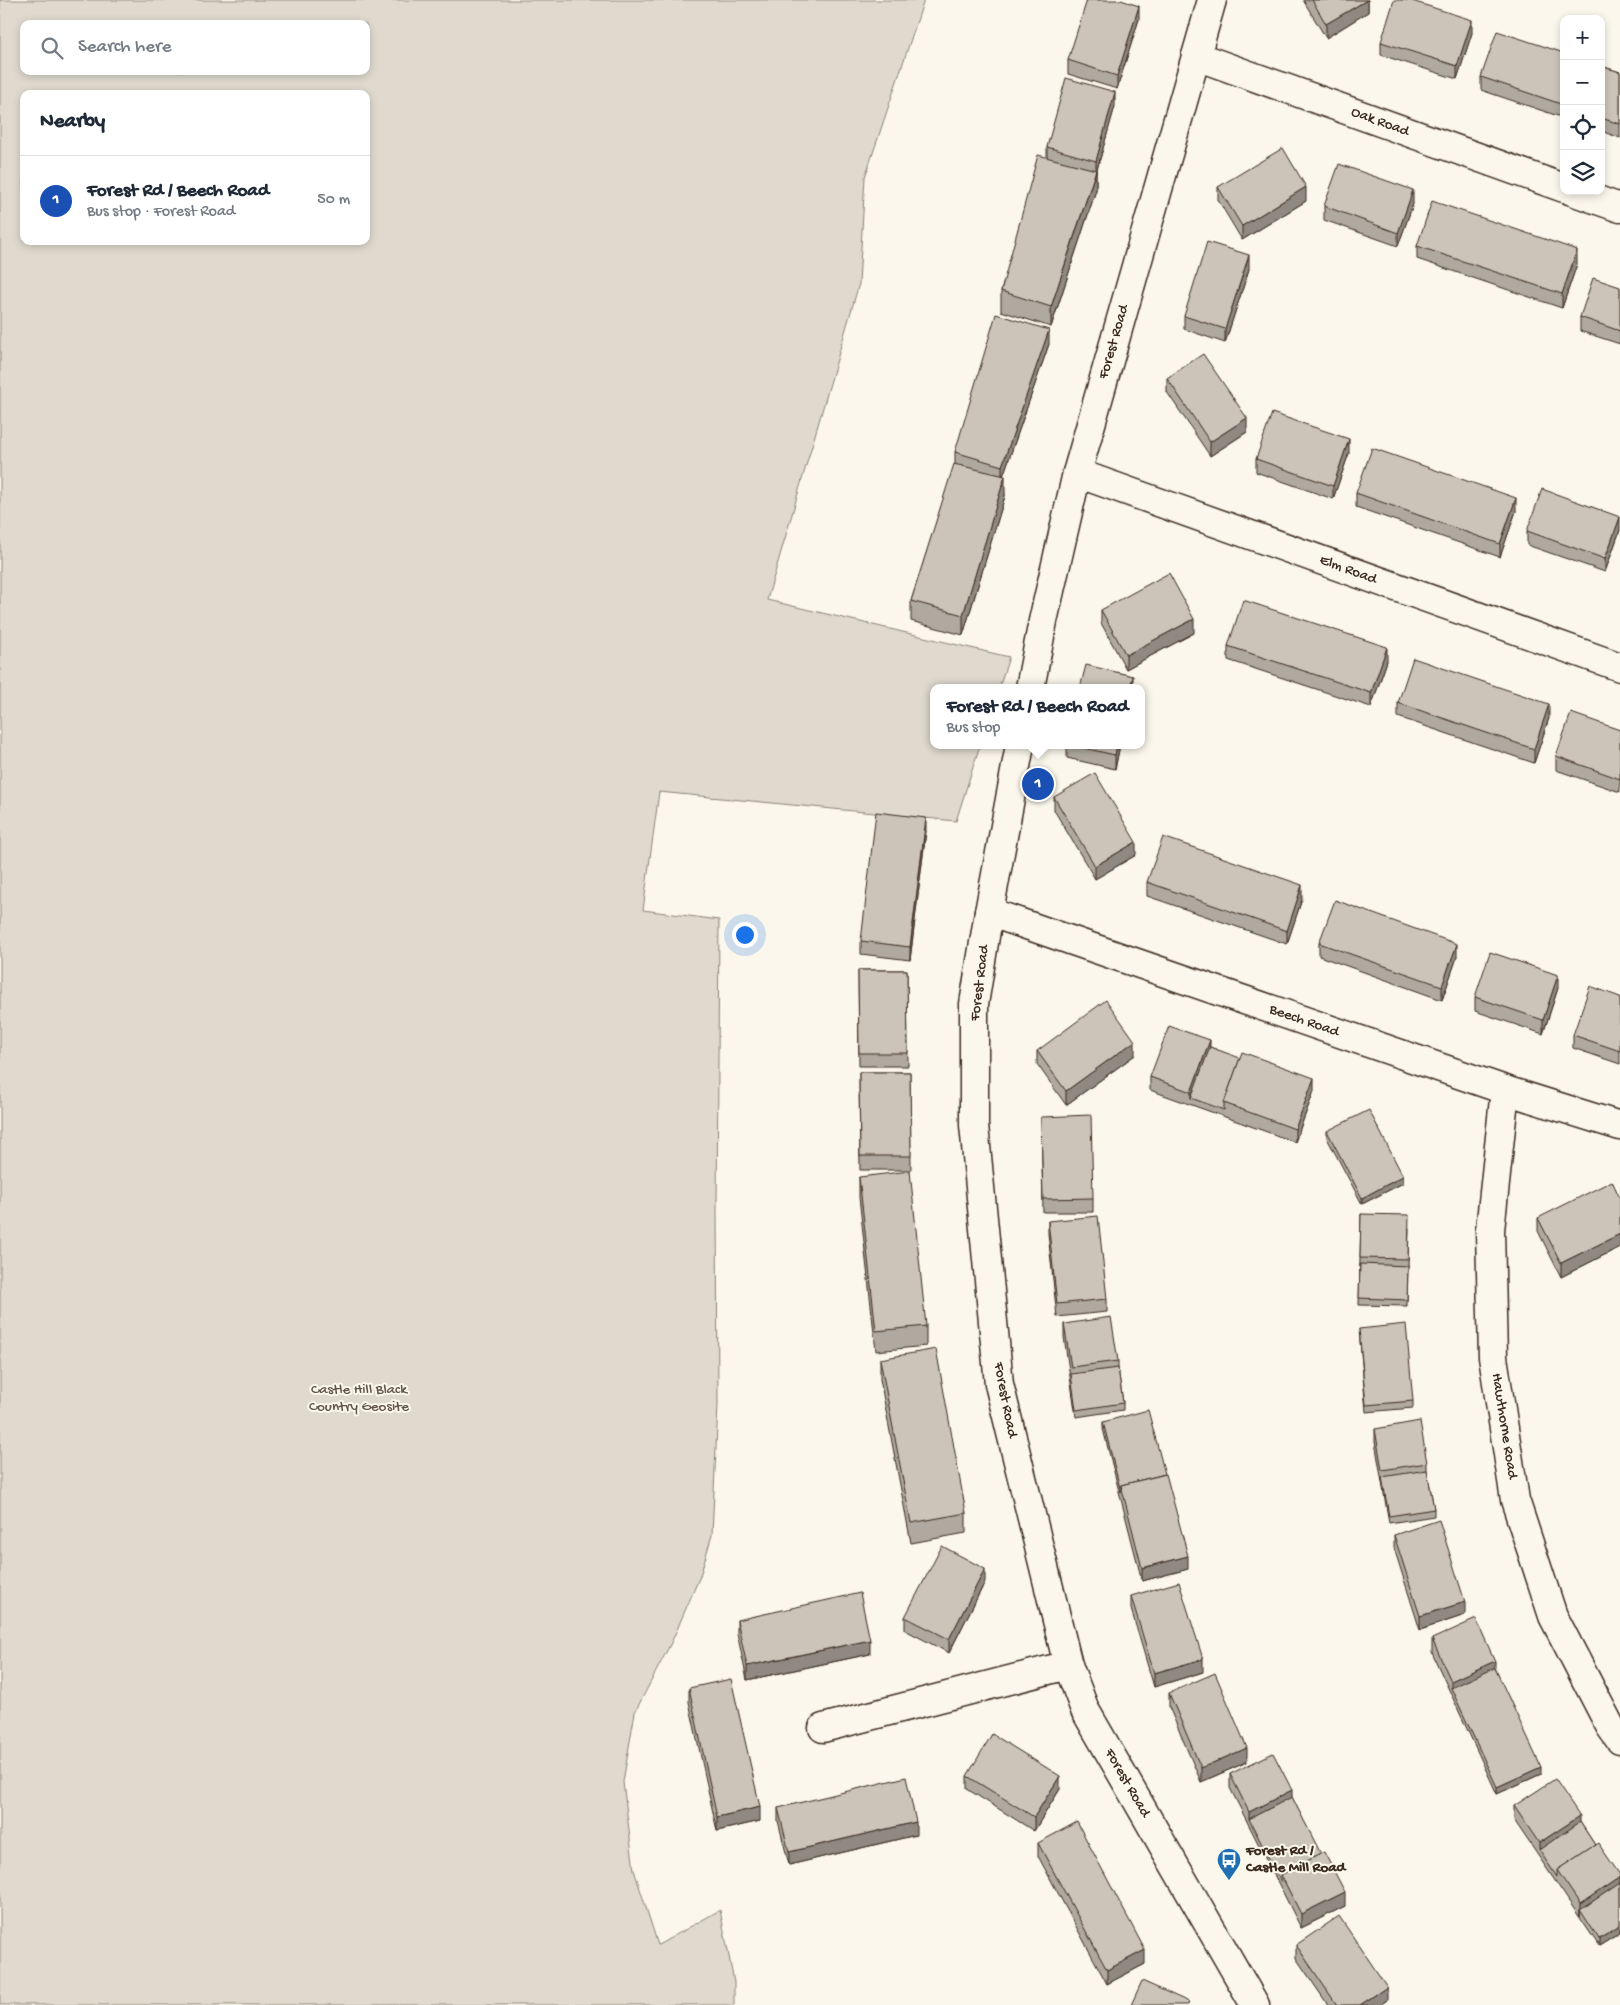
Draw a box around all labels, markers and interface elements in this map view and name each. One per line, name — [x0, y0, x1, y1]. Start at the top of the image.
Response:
map controls — [1560, 15, 1605, 195]
button: + — [1560, 15, 1605, 60]
search box — [20, 20, 370, 75]
icon: search — [38, 34, 66, 62]
text: Search here — [78, 36, 172, 59]
button: − — [1560, 60, 1605, 105]
street label: Oak Road — [1349, 103, 1413, 141]
button: locate — [1560, 105, 1605, 150]
text: Nearby — [40, 110, 105, 135]
button: layers — [1560, 150, 1605, 195]
text: Forest Rd / Beech Road — [87, 180, 269, 203]
text: 1 — [53, 191, 59, 210]
text: 50 m — [317, 191, 350, 210]
text: Bus stop · Forest Road — [87, 203, 235, 222]
street label: Forest Road — [1095, 302, 1134, 382]
street label: Elm Road — [1317, 551, 1380, 589]
popup — [930, 684, 1145, 749]
text: Forest Rd / Beech Road — [946, 696, 1129, 719]
text: Bus stop — [946, 719, 1000, 738]
pin: 1 — [1022, 765, 1054, 803]
your location — [732, 922, 758, 948]
street label: Forest Road — [966, 943, 994, 1023]
street label: Beech Road — [1266, 1000, 1342, 1042]
street label: Forest Road — [989, 1360, 1021, 1440]
street label: Hawthorne Road — [1487, 1372, 1521, 1481]
park label: Castle Hill Black Country Geosite — [309, 1381, 409, 1416]
street label: Forest Road — [1100, 1745, 1155, 1822]
place label: Forest Rd / Castle Mill Road — [1245, 1842, 1347, 1877]
bus stop icon: Forest Rd / Castle Mill Road — [1216, 1847, 1242, 1881]

